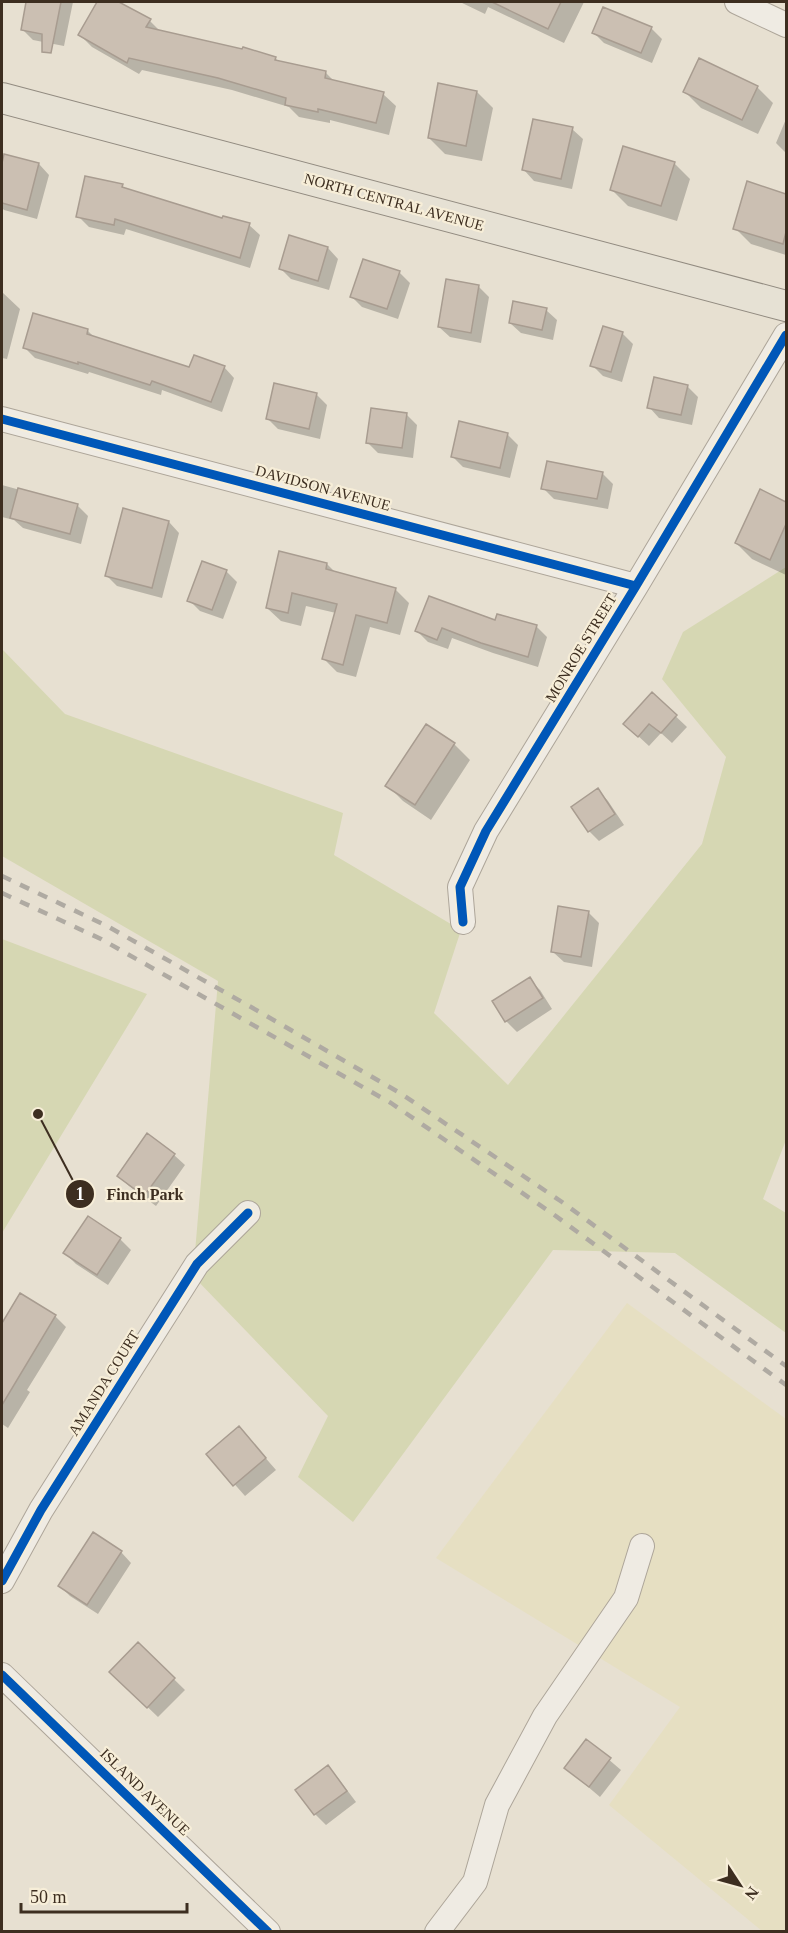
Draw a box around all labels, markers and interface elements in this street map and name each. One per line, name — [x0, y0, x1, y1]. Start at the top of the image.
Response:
street label: NORTH CENTRAL AVENUE — [302, 170, 486, 234]
street label: DAVIDSON AVENUE — [254, 462, 392, 514]
street label: MONROE STREET — [542, 591, 620, 705]
callout: Finch Park — [65, 1177, 196, 1211]
text: 1 — [76, 1184, 85, 1204]
text: Finch Park — [107, 1186, 184, 1203]
street label: AMANDA COURT — [65, 1328, 143, 1438]
street label: ISLAND AVENUE — [97, 1745, 193, 1839]
north arrow — [710, 1855, 770, 1915]
scale bar — [21, 1876, 188, 1914]
text: N — [741, 1884, 762, 1904]
text: 50 m — [30, 1887, 67, 1907]

